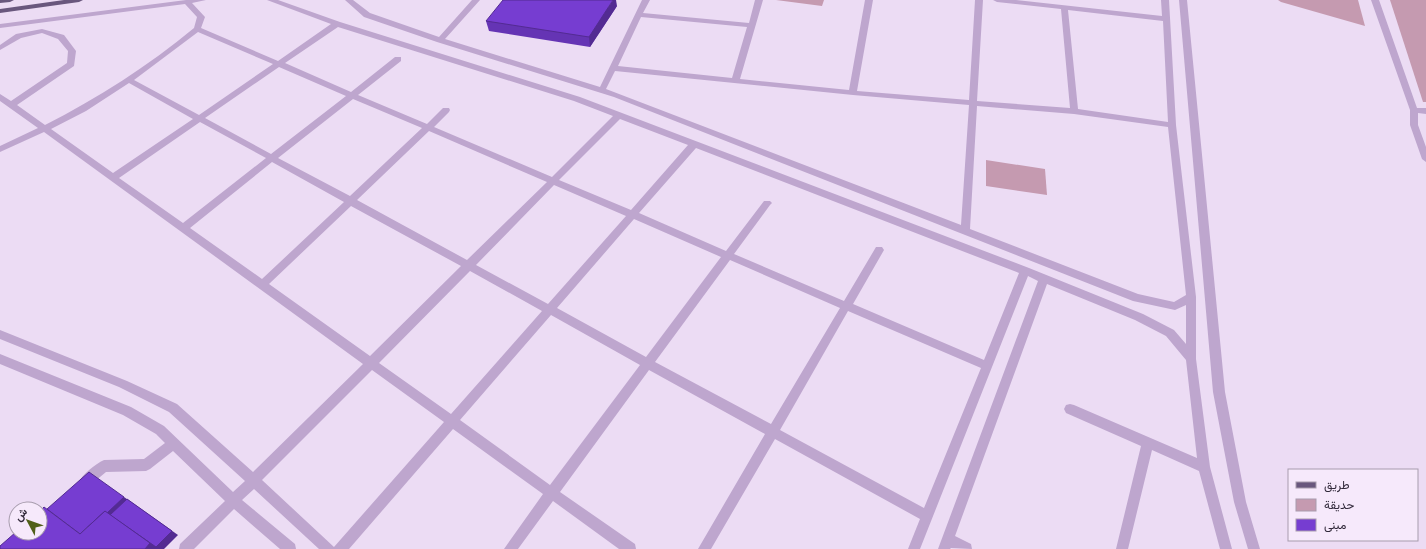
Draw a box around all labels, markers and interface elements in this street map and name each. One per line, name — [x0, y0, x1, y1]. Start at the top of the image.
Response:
legend — [1288, 469, 1418, 541]
text: طريق — [1324, 476, 1350, 494]
text: حديقة — [1324, 496, 1354, 514]
north arrow — [8, 501, 48, 541]
text: ش — [10, 504, 31, 525]
text: مبنى — [1324, 516, 1346, 534]

